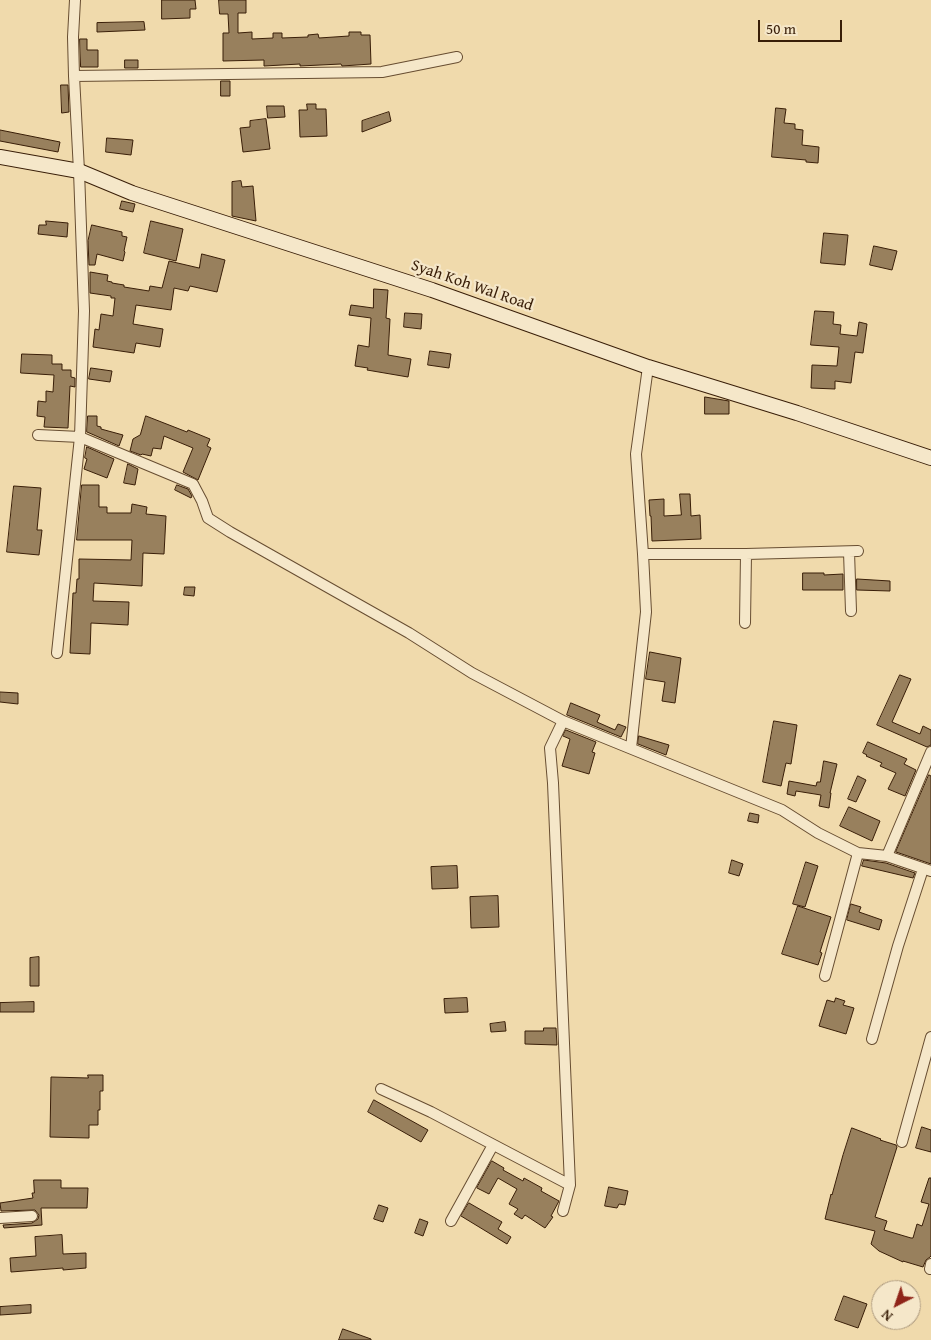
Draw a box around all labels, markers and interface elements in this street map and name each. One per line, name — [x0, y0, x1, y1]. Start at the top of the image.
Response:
scale bar — [761, 10, 845, 42]
text: 50 m — [766, 18, 796, 39]
street label: Syah Koh Wal Road — [408, 256, 536, 316]
north arrow — [871, 1280, 921, 1330]
text: N — [877, 1305, 897, 1326]

